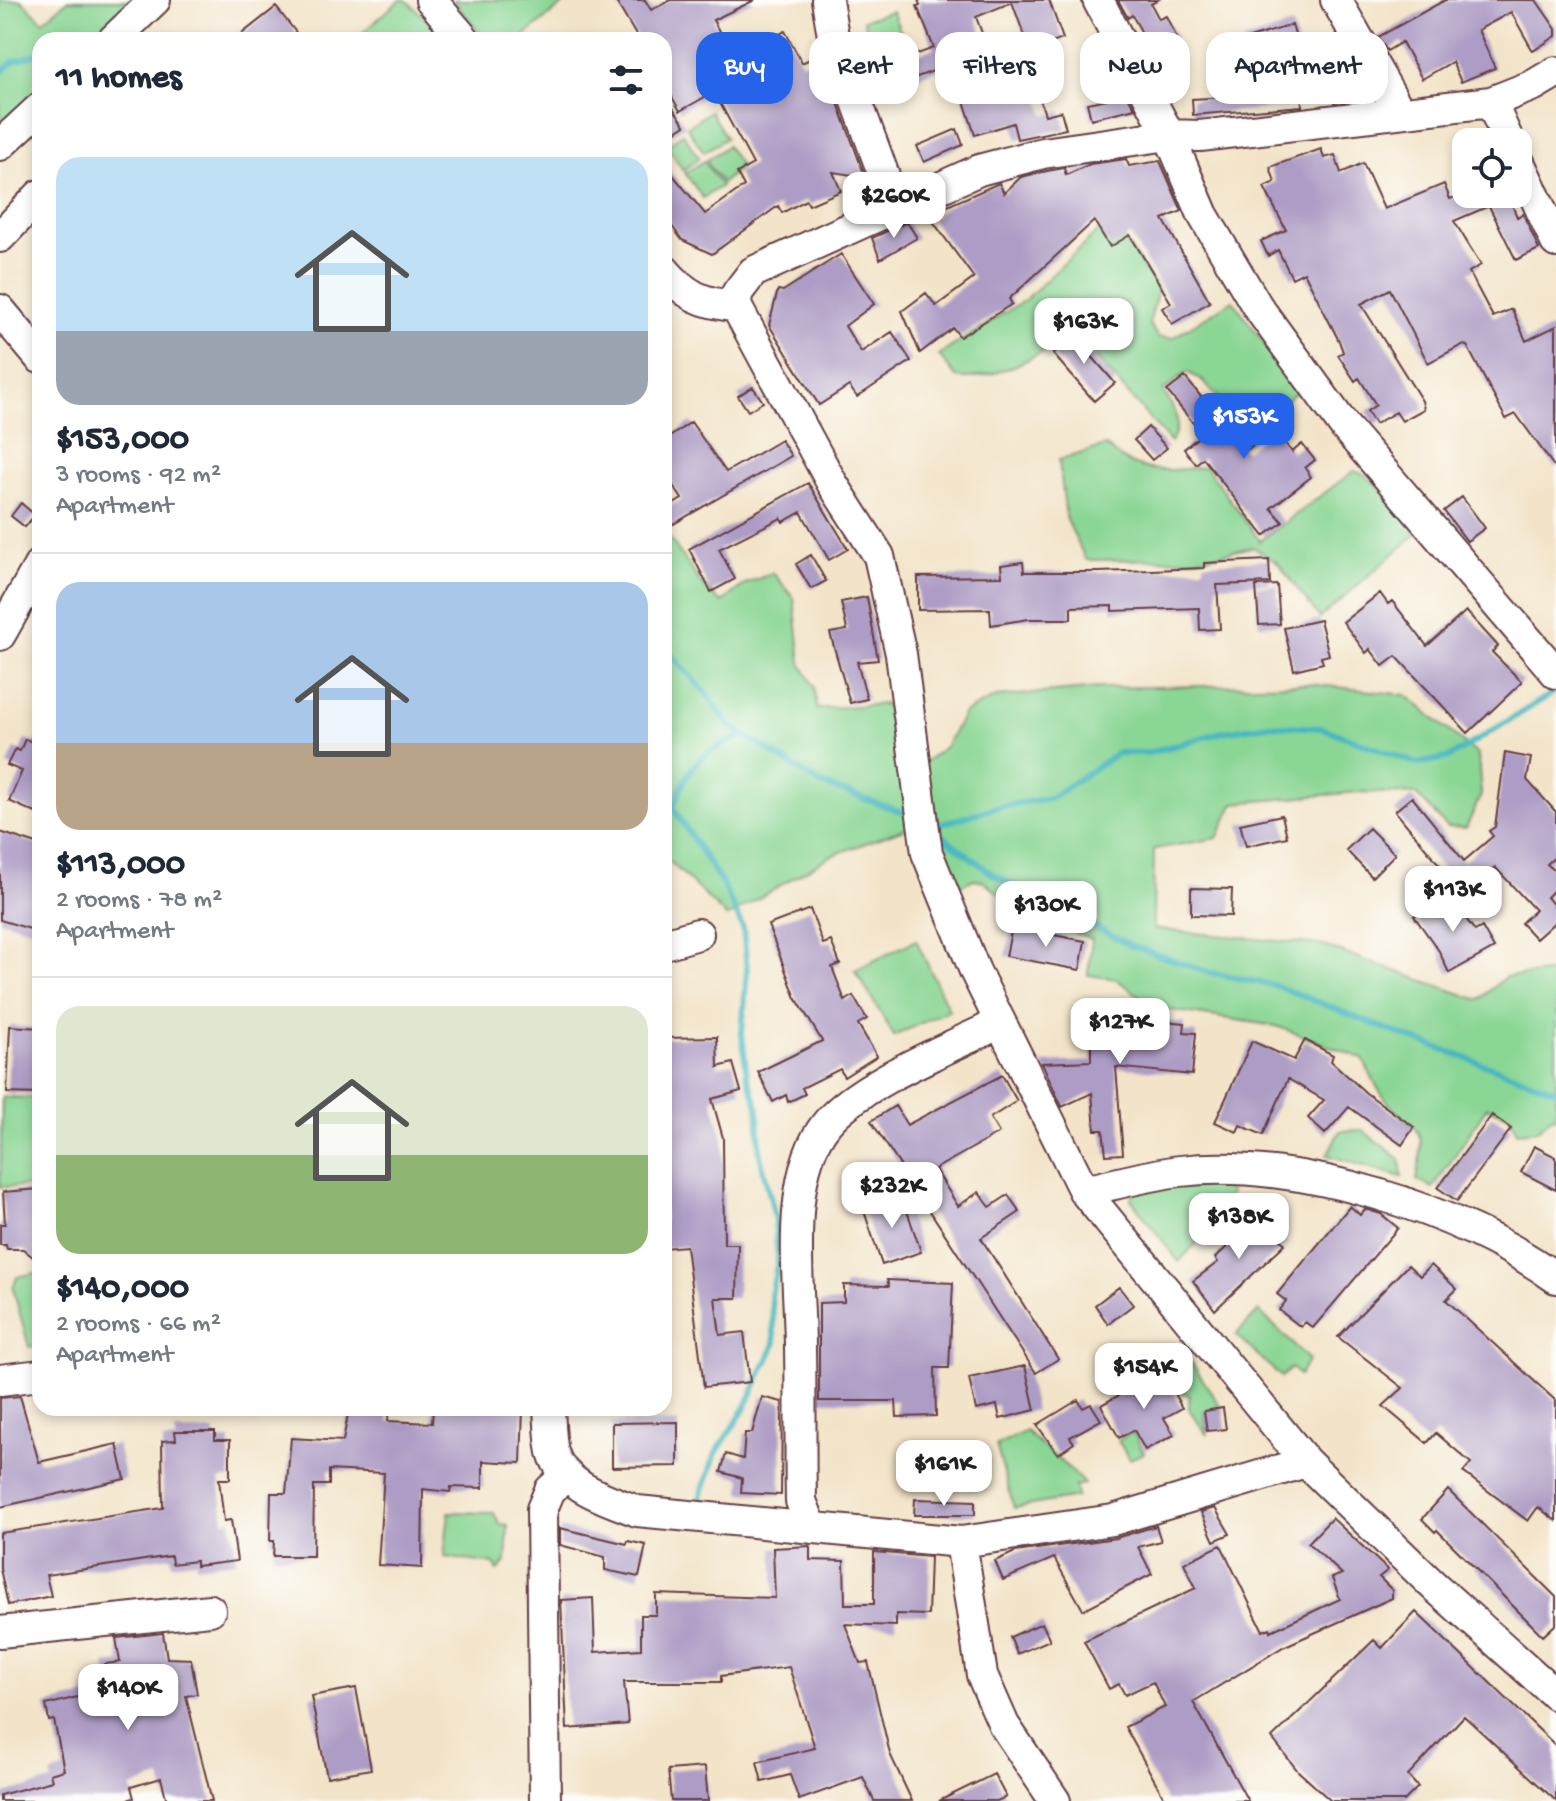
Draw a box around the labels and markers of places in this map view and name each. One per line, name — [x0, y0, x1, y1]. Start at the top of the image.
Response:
pin: $260K — [838, 172, 950, 240]
pin: $163K — [1028, 298, 1140, 366]
pin: $153K — [1188, 393, 1300, 461]
pin: $113K — [1397, 866, 1509, 934]
pin: $130K — [990, 881, 1102, 949]
pin: $127K — [1064, 998, 1176, 1066]
pin: $232K — [836, 1162, 948, 1230]
pin: $138K — [1183, 1193, 1295, 1261]
pin: $154K — [1088, 1343, 1200, 1411]
pin: $161K — [888, 1440, 1000, 1508]
pin: $140K — [72, 1664, 184, 1732]

